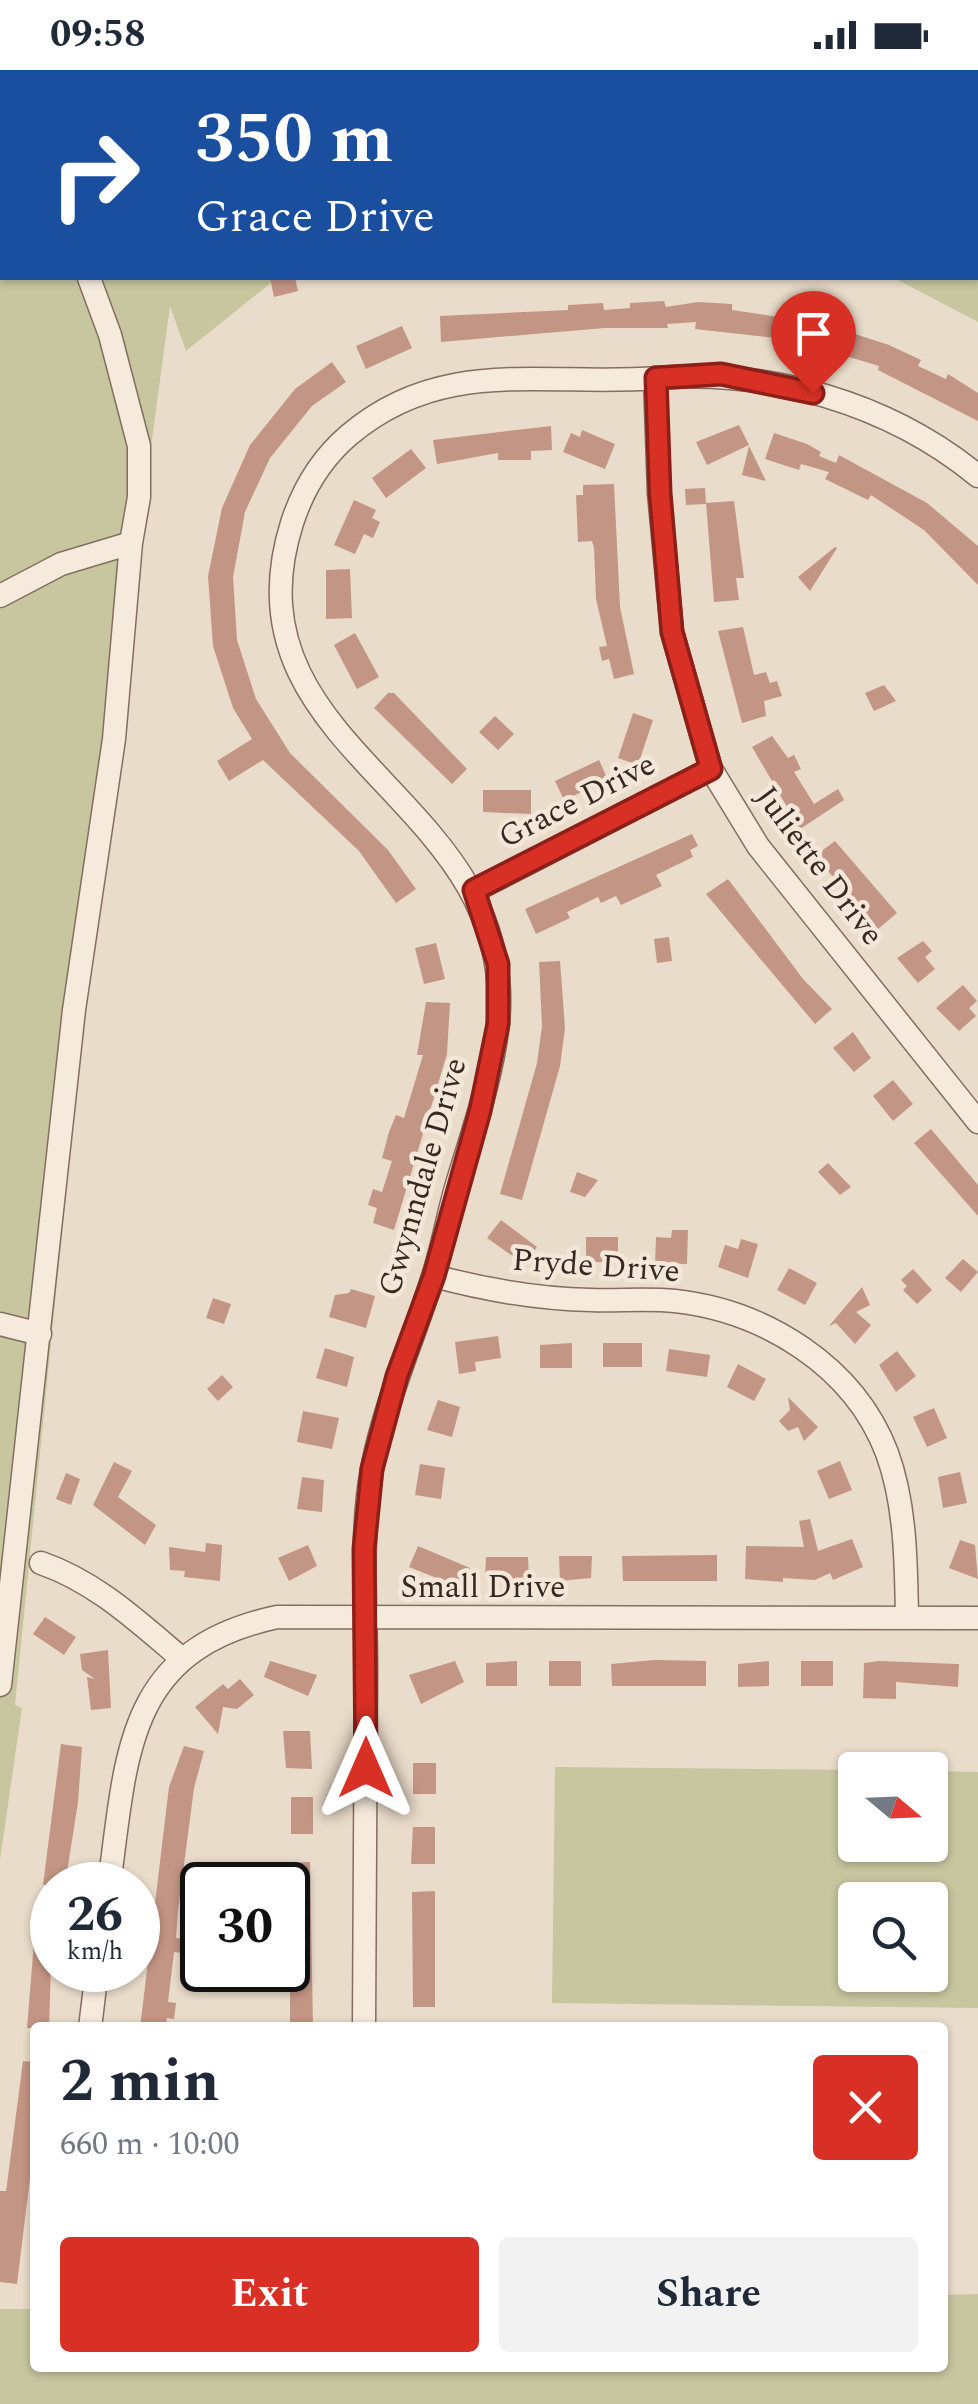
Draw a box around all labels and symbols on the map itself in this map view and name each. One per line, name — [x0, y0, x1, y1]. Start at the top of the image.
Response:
pin — [771, 291, 856, 394]
street label: Grace Drive — [490, 740, 664, 862]
street label: Juliette Drive — [742, 776, 896, 956]
street label: Gwynndale Drive — [366, 1052, 480, 1302]
street label: Pryde Drive — [511, 1236, 681, 1296]
street label: Small Drive — [400, 1563, 566, 1612]
position arrow — [314, 1716, 418, 1820]
north arrow — [838, 1752, 948, 1862]
speed limit sign: 30 — [180, 1862, 310, 1992]

